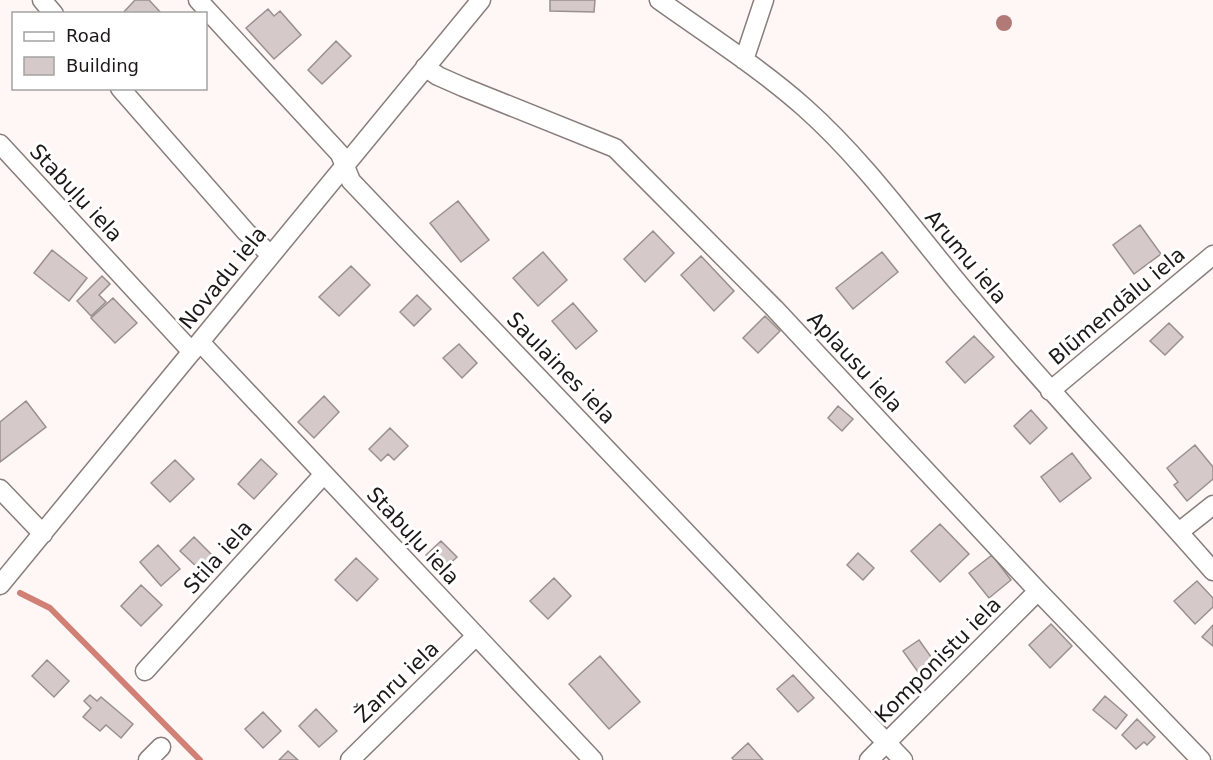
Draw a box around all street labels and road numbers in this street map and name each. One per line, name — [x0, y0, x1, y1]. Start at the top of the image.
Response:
street label: Stabuļu iela — [25, 139, 127, 247]
street label: Arumu iela — [920, 206, 1012, 308]
street label: Novadu iela — [174, 222, 272, 334]
street label: Blūmendālu iela — [1044, 242, 1190, 370]
street label: Saulaines iela — [502, 307, 620, 429]
street label: Aplausu iela — [803, 307, 907, 417]
street label: Stabuļu iela — [362, 482, 464, 590]
street label: Stila iela — [179, 515, 257, 599]
street label: Komponistu iela — [870, 592, 1006, 728]
street label: Žanru iela — [350, 636, 444, 728]

